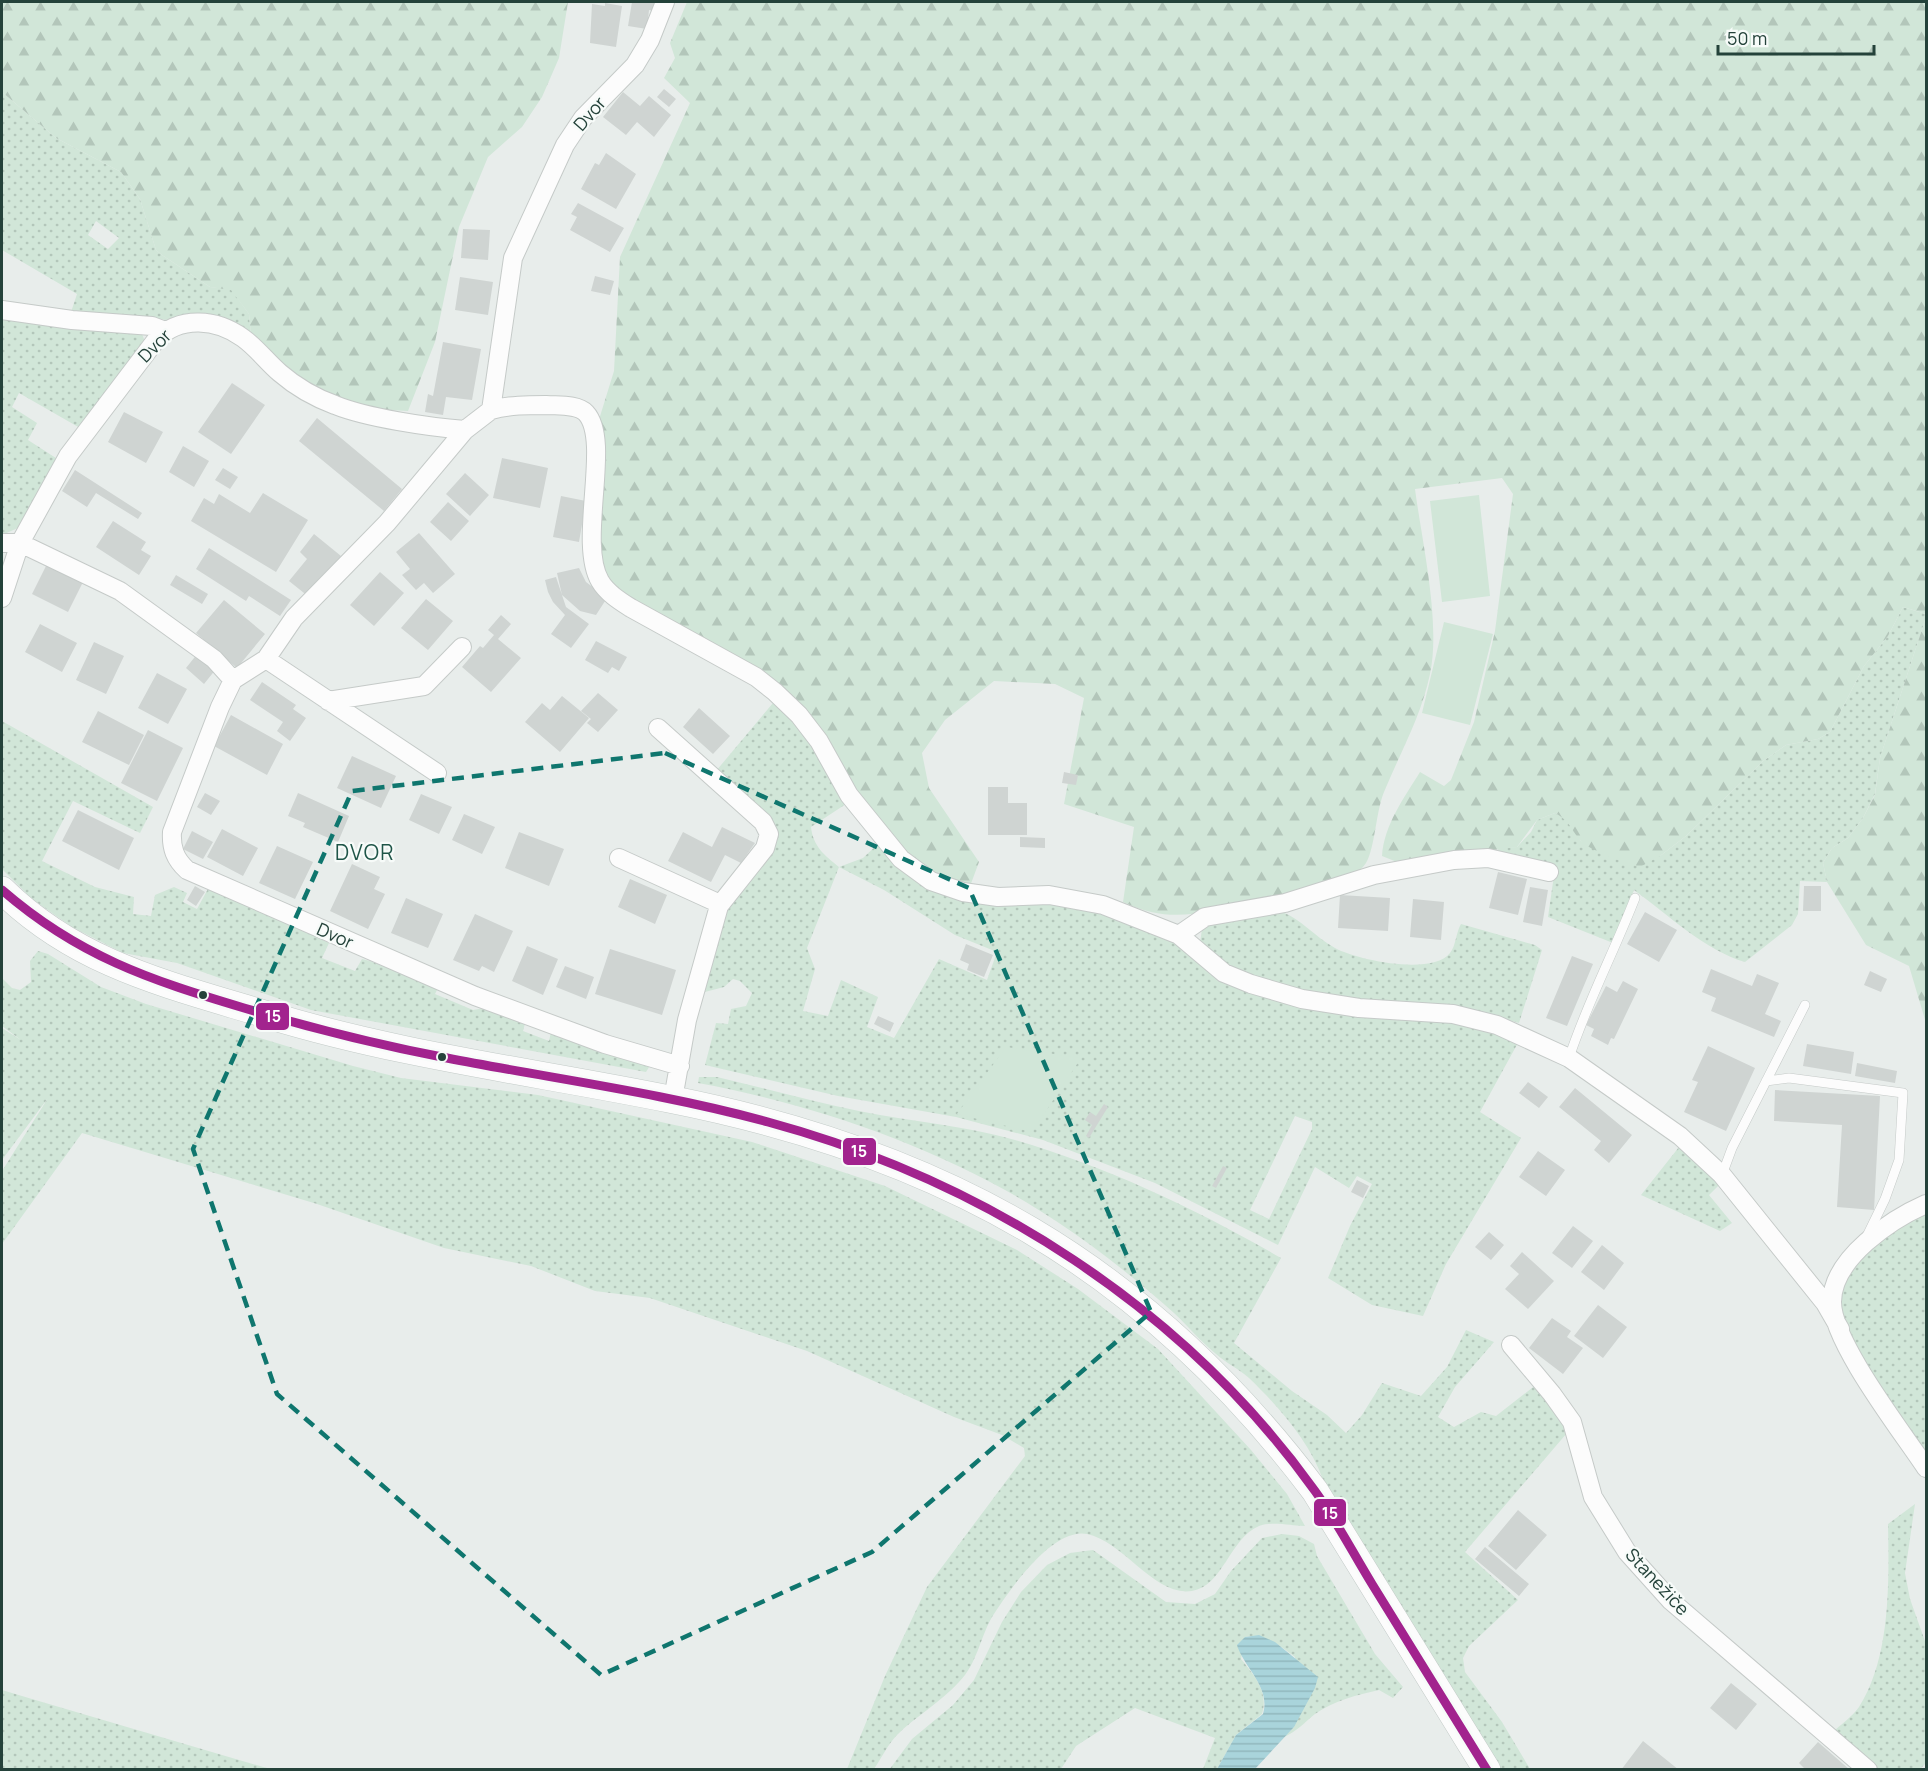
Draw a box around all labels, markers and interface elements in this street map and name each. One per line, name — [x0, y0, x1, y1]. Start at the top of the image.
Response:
scale bar — [1718, 18, 1874, 56]
text: 50 m — [1727, 26, 1767, 50]
street label: Dvor — [568, 91, 611, 136]
street label: Dvor — [132, 323, 177, 367]
district label: DVOR — [335, 838, 395, 866]
street label: Dvor — [313, 916, 358, 954]
unlabelled marker — [197, 989, 209, 1001]
line badge: 15 — [255, 1002, 290, 1031]
text: 15 — [265, 1005, 281, 1027]
unlabelled marker — [436, 1051, 448, 1063]
line badge: 15 — [842, 1137, 877, 1166]
text: 15 — [851, 1140, 867, 1162]
line badge: 15 — [1313, 1498, 1347, 1527]
text: 15 — [1322, 1502, 1338, 1524]
street label: Stanežiče — [1621, 1543, 1695, 1620]

